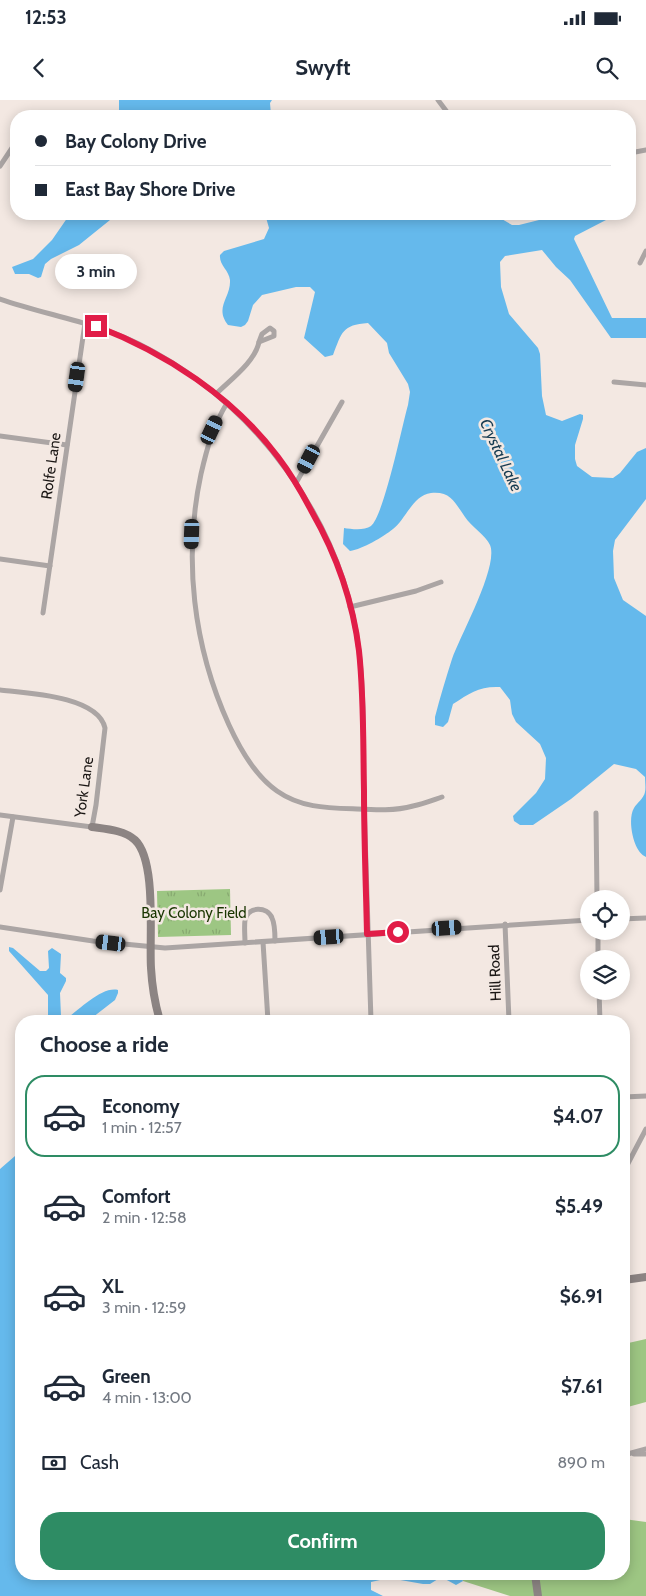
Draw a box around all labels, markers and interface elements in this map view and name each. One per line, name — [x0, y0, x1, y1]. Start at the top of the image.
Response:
text: 12:53 — [25, 6, 67, 29]
icon: back — [25, 54, 53, 82]
text: Swyft — [295, 54, 351, 81]
icon: search — [593, 54, 621, 82]
text: Bay Colony Drive — [65, 130, 206, 153]
text: East Bay Shore Drive — [65, 178, 235, 201]
callout: 3 min — [55, 254, 137, 288]
text: 3 min — [77, 262, 115, 281]
route end — [85, 315, 107, 337]
car — [67, 361, 86, 393]
car — [198, 413, 225, 447]
water label: Crystal Lake — [476, 416, 526, 494]
street label: Rolfe Lane — [37, 431, 65, 501]
car — [295, 442, 322, 476]
car — [183, 519, 200, 549]
street label: York Lane — [71, 755, 97, 820]
map controls — [580, 890, 630, 1000]
button: locate — [580, 890, 630, 940]
park label: Bay Colony Field — [141, 904, 247, 922]
car — [431, 919, 462, 937]
route start — [387, 921, 409, 943]
car — [313, 928, 344, 946]
car — [95, 934, 126, 952]
street label: Hill Road — [485, 944, 505, 1002]
button: layers — [580, 950, 630, 1000]
text: Choose a ride — [40, 1031, 169, 1058]
icon: car — [42, 1094, 87, 1139]
text: Economy — [102, 1095, 180, 1118]
text: $4.07 — [553, 1105, 603, 1128]
text: 1 min · 12:57 — [102, 1118, 182, 1137]
icon: car — [42, 1184, 87, 1229]
text: Comfort — [102, 1185, 171, 1208]
text: $5.49 — [555, 1195, 603, 1218]
text: 2 min · 12:58 — [102, 1208, 187, 1227]
icon: car — [42, 1274, 87, 1319]
text: XL — [102, 1275, 123, 1298]
text: $6.91 — [560, 1285, 603, 1308]
text: 3 min · 12:59 — [102, 1298, 186, 1317]
icon: car — [42, 1364, 87, 1409]
text: Green — [102, 1365, 151, 1388]
text: $7.61 — [561, 1375, 603, 1398]
text: 4 min · 13:00 — [102, 1388, 192, 1407]
icon: cash — [40, 1449, 68, 1477]
text: Cash — [80, 1451, 119, 1474]
text: 890 m — [557, 1453, 605, 1472]
button: Confirm — [40, 1512, 605, 1570]

